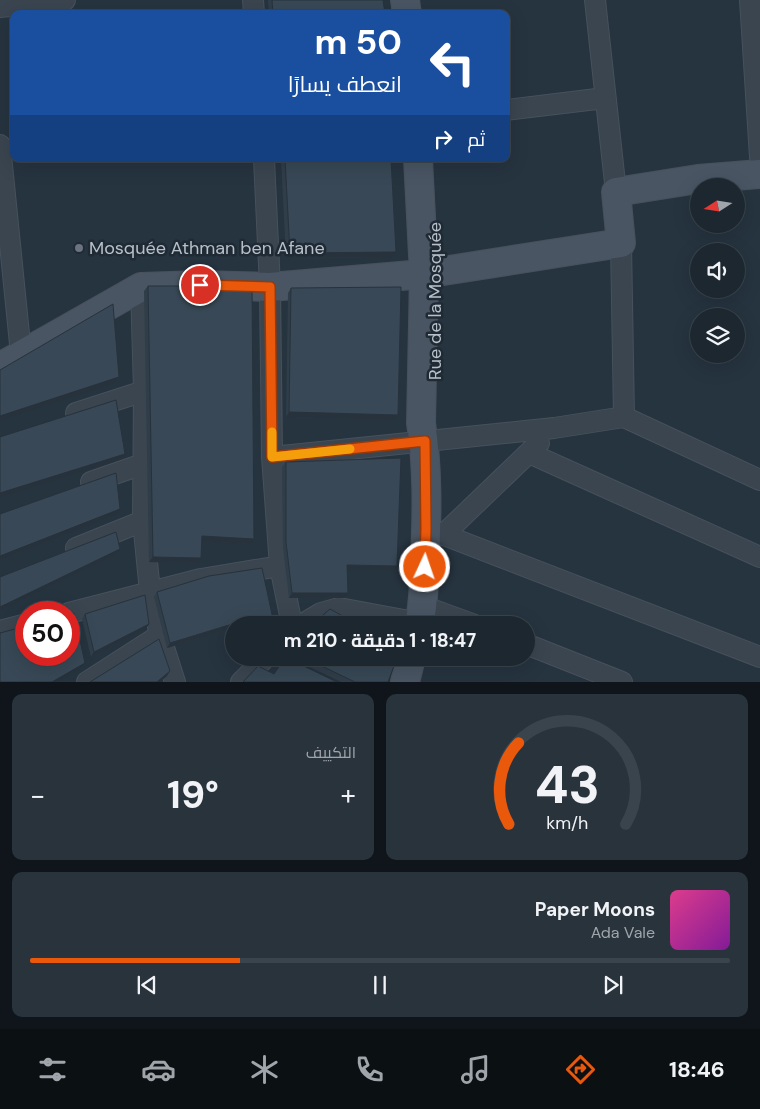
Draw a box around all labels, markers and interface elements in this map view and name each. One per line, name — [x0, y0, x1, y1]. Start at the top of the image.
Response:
text: 50 m — [314, 19, 402, 65]
icon: left — [420, 30, 485, 95]
text: انعطف يسارًا — [288, 70, 402, 99]
icon: right — [429, 125, 457, 153]
text: ثم — [467, 127, 485, 152]
north arrow — [690, 178, 745, 232]
map controls — [690, 178, 745, 363]
street label: Rue de la Mosquée — [423, 222, 447, 380]
place label: Mosquée Athman ben Afane — [89, 236, 325, 260]
marker: Mosquée Athman ben Afane — [73, 242, 85, 254]
button: sound — [690, 243, 745, 298]
pin — [179, 264, 221, 306]
icon: arrive — [186, 271, 214, 299]
button: layers — [690, 308, 745, 363]
position arrow — [398, 540, 450, 592]
speed limit sign: 50 — [15, 601, 80, 666]
text: 18:47 · 1 دقيقة · 210 m — [284, 628, 476, 653]
text: التكييف — [306, 742, 356, 763]
text: 43 — [534, 751, 600, 819]
text: 19° — [167, 770, 219, 820]
text: − — [30, 777, 45, 814]
text: + — [341, 777, 356, 814]
text: km/h — [546, 811, 588, 835]
text: Paper Moons — [535, 897, 655, 922]
text: Ada Vale — [591, 922, 655, 943]
icon: previous — [133, 971, 161, 999]
icon: pause — [366, 971, 394, 999]
icon: next — [599, 971, 627, 999]
icon: filters — [35, 1052, 70, 1087]
icon: car — [141, 1052, 176, 1087]
icon: climate — [247, 1052, 282, 1087]
icon: phone — [352, 1052, 387, 1087]
icon: music — [458, 1052, 493, 1087]
icon: directions — [563, 1052, 598, 1087]
text: 18:46 — [669, 1055, 725, 1084]

